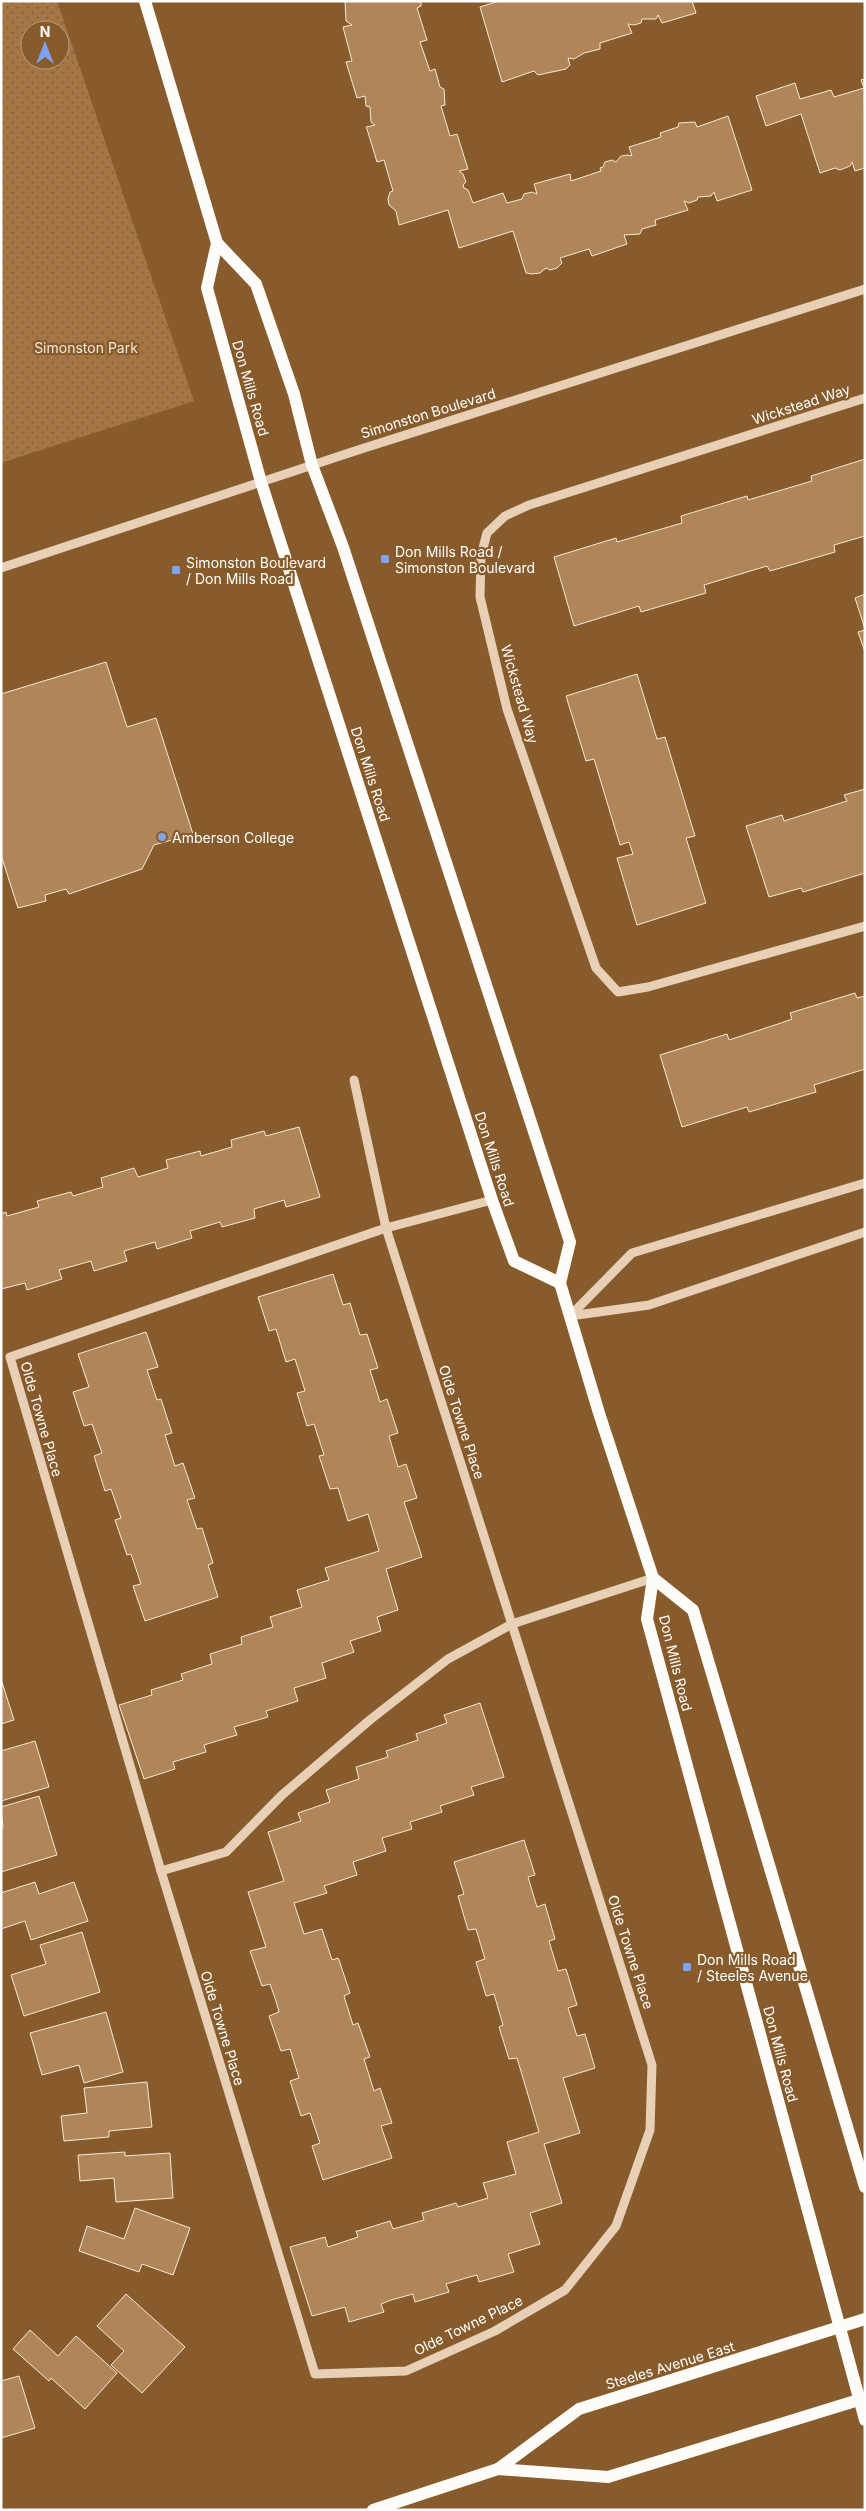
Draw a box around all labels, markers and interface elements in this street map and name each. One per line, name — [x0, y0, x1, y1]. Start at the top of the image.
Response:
north arrow — [20, 20, 70, 70]
text: N — [40, 23, 50, 40]
street label: Don Mills Road — [229, 338, 273, 438]
park label: Simonston Park — [34, 339, 138, 356]
street label: Wickstead Way — [750, 380, 852, 428]
street label: Simonston Boulevard — [359, 384, 497, 442]
place label: Don Mills Road / Simonston Boulevard — [395, 543, 535, 576]
marker: Don Mills Road / Simonston Boulevard — [379, 553, 391, 565]
place label: Simonston Boulevard / Don Mills Road — [186, 554, 326, 587]
marker: Simonston Boulevard / Don Mills Road — [170, 564, 182, 576]
street label: Wickstead Way — [498, 643, 542, 745]
street label: Don Mills Road — [348, 724, 394, 824]
place label: Amberson College — [172, 829, 294, 846]
marker: Amberson College — [156, 831, 168, 843]
street label: Don Mills Road — [472, 1109, 518, 1209]
street label: Olde Towne Place — [17, 1359, 67, 1479]
street label: Olde Towne Place — [436, 1363, 488, 1481]
street label: Don Mills Road — [656, 1613, 696, 1713]
street label: Olde Towne Place — [605, 1893, 657, 2011]
place label: Don Mills Road / Steeles Avenue — [697, 1951, 808, 1984]
marker: Don Mills Road / Steeles Avenue — [681, 1961, 693, 1973]
street label: Olde Towne Place — [197, 1969, 249, 2087]
street label: Don Mills Road — [760, 2004, 802, 2104]
street label: Olde Towne Place — [411, 2291, 525, 2359]
street label: Steeles Avenue East — [603, 2337, 737, 2393]

